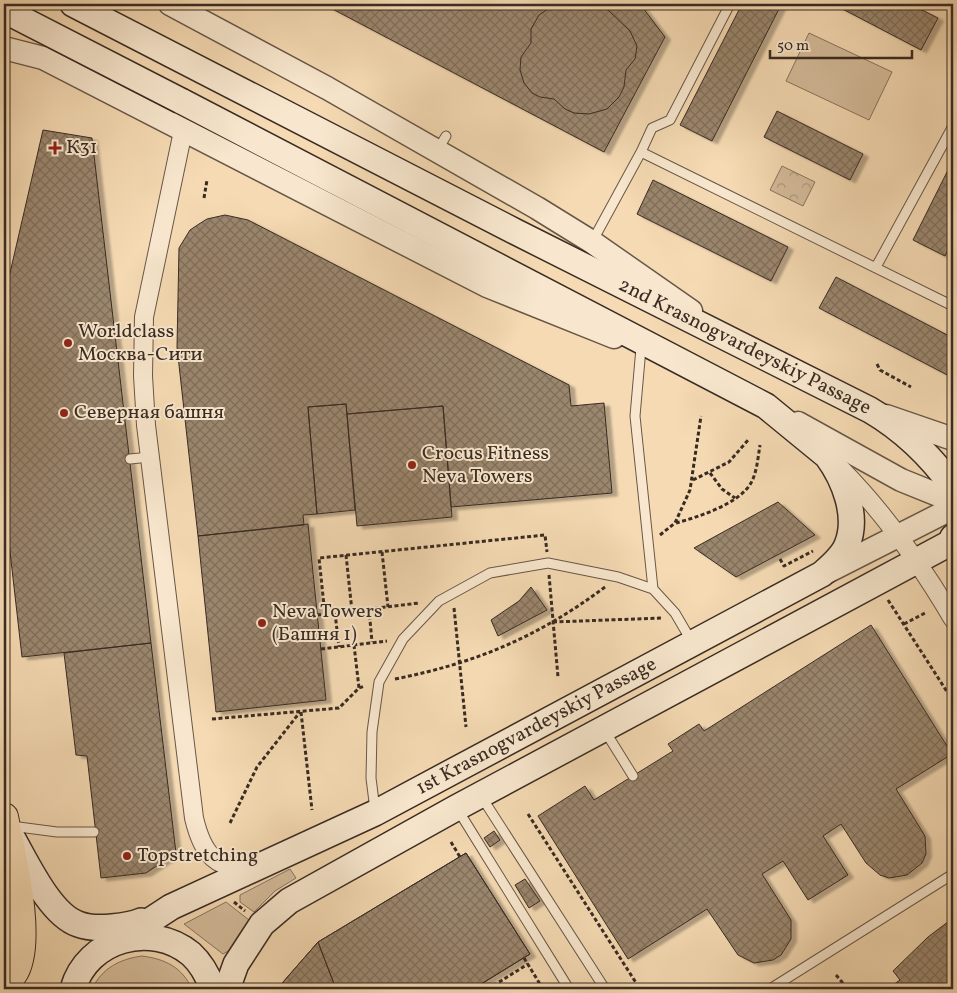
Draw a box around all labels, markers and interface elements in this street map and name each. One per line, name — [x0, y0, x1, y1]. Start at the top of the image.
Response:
scale bar — [770, 28, 912, 60]
text: 50 m — [777, 36, 809, 57]
place label: К31 — [66, 134, 98, 162]
marker: К31 — [48, 141, 62, 155]
street label: 2nd Krasnogvardeyskiy Passage — [613, 272, 876, 422]
place label: Worldclass Москва-Сити — [78, 318, 203, 369]
marker: Worldclass Москва-Сити — [62, 337, 74, 349]
place label: Северная башня — [74, 399, 224, 427]
marker: Северная башня — [58, 407, 70, 419]
place label: Crocus Fitness Neva Towers — [422, 440, 549, 491]
marker: Crocus Fitness Neva Towers — [406, 459, 418, 471]
place label: Neva Towers (Башня 1) — [272, 598, 382, 649]
marker: Neva Towers (Башня 1) — [256, 617, 268, 629]
street label: 1st Krasnogvardeyskiy Passage — [411, 651, 662, 802]
place label: Topstretching — [137, 842, 258, 870]
marker: Topstretching — [121, 850, 133, 862]

